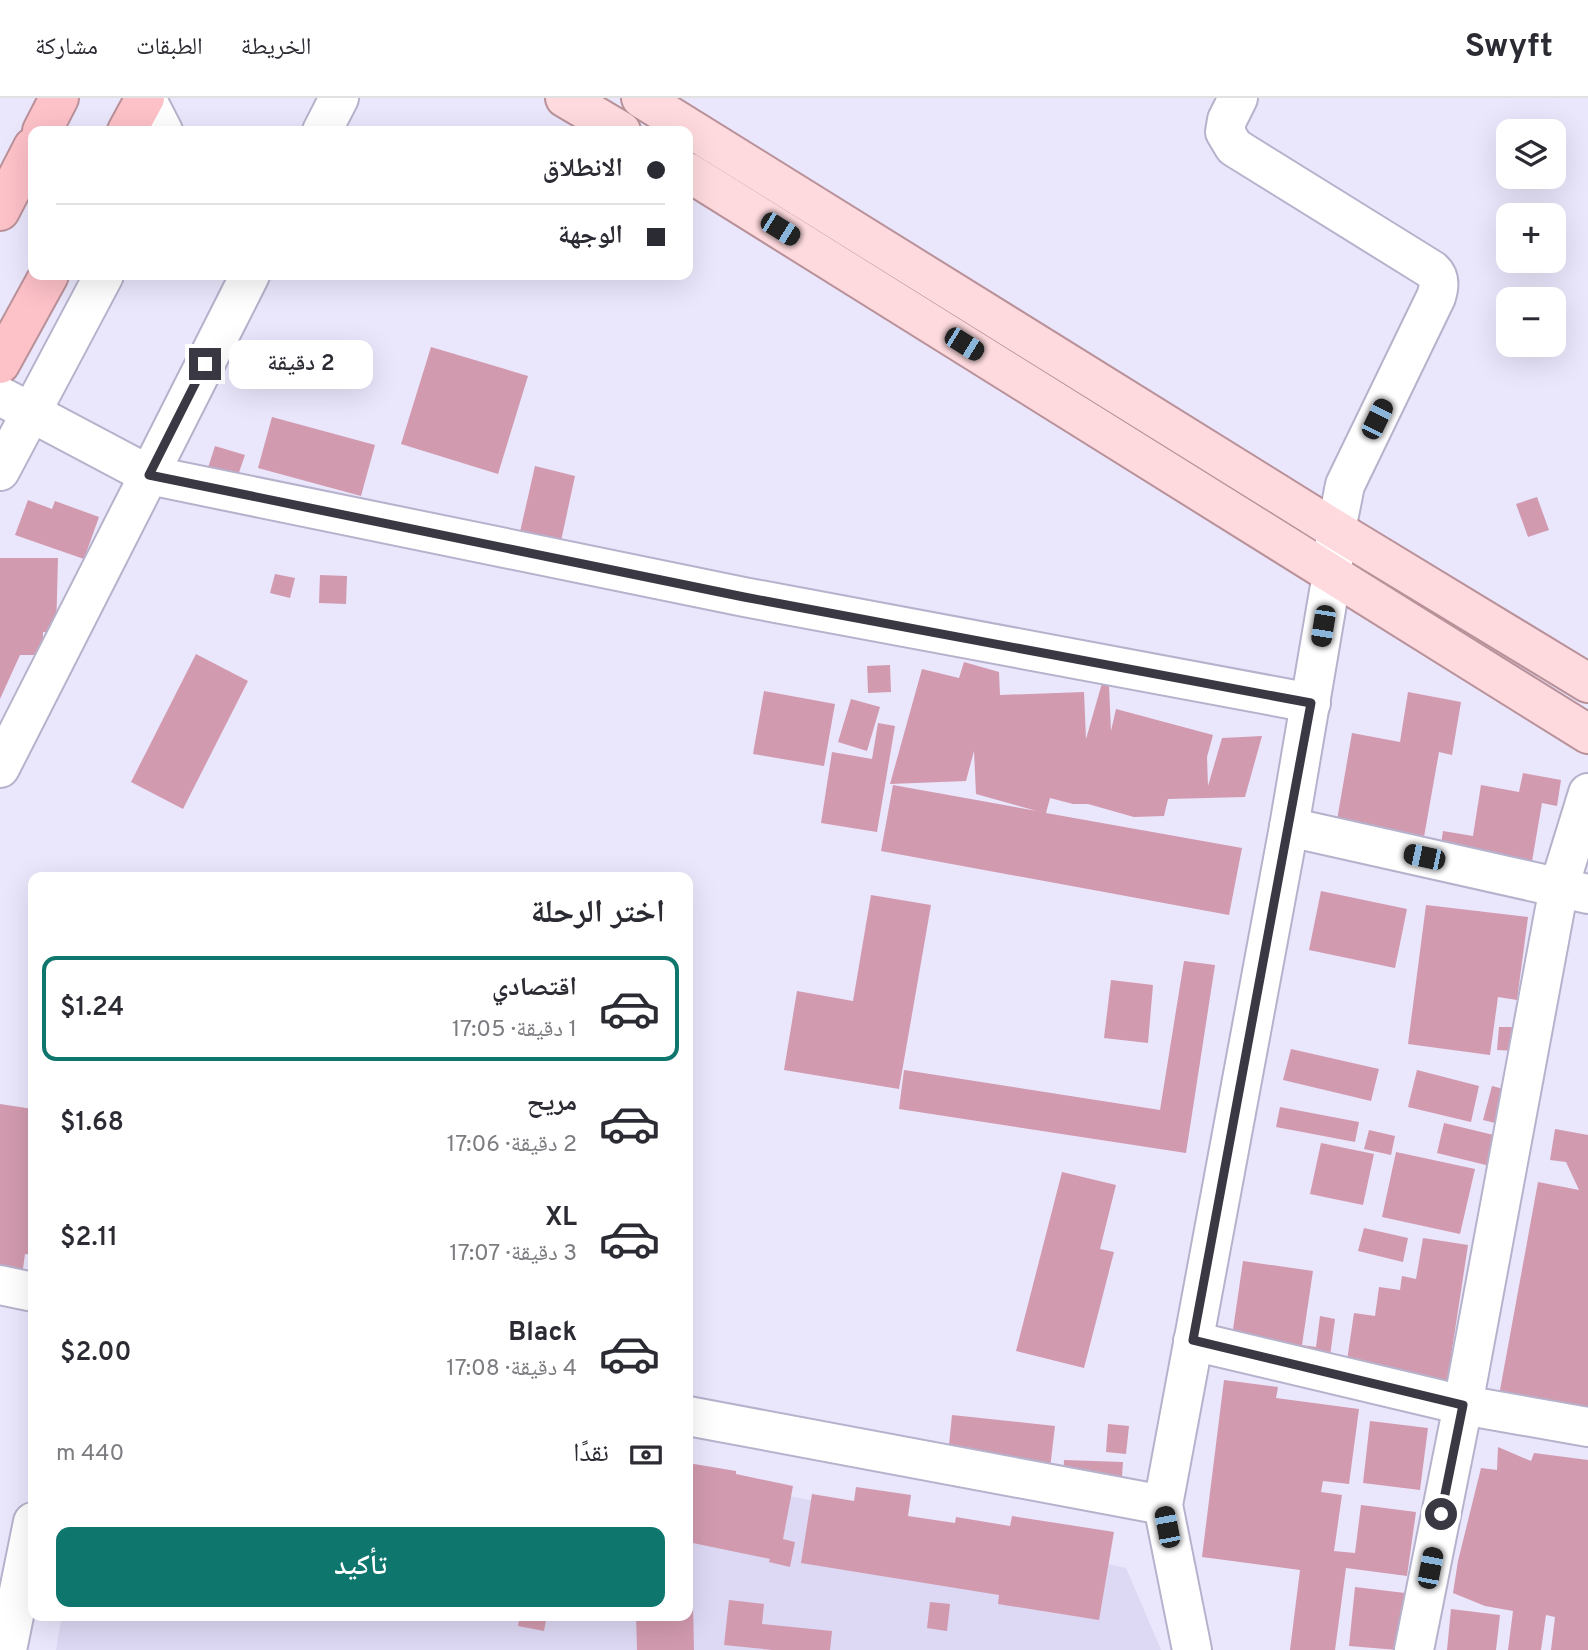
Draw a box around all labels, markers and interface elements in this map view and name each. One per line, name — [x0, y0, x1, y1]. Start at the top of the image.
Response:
text: Swyft — [1465, 27, 1553, 69]
text: مشاركة — [35, 33, 98, 63]
text: الطبقات — [136, 33, 203, 63]
text: الخريطة — [241, 33, 311, 63]
map controls — [1496, 119, 1566, 357]
button: layers — [1496, 119, 1566, 189]
text: الانطلاق — [543, 153, 623, 186]
button: + — [1496, 203, 1566, 273]
car — [757, 209, 804, 249]
text: الوجهة — [558, 220, 623, 253]
button: − — [1496, 287, 1566, 357]
car — [941, 324, 988, 364]
callout: 2 دقيقة — [230, 340, 373, 388]
route end — [189, 348, 221, 380]
text: 2 دقيقة — [267, 350, 335, 379]
car — [1359, 396, 1396, 442]
car — [1310, 604, 1337, 648]
car — [1402, 842, 1447, 872]
text: اختر الرحلة — [531, 894, 665, 934]
text: اقتصادي — [492, 972, 577, 1005]
icon: car — [598, 977, 661, 1040]
text: $1.24 — [60, 992, 124, 1025]
text: 1 دقيقة · 17:05 — [452, 1016, 577, 1045]
text: مريح — [527, 1087, 577, 1120]
icon: car — [598, 1092, 661, 1155]
text: $1.68 — [60, 1107, 124, 1140]
text: 2 دقيقة · 17:06 — [447, 1131, 577, 1160]
text: XL — [545, 1202, 577, 1235]
icon: car — [598, 1207, 661, 1270]
text: $2.11 — [60, 1222, 118, 1255]
text: 3 دقيقة · 17:07 — [449, 1240, 577, 1269]
text: Black — [508, 1317, 577, 1350]
icon: car — [598, 1322, 661, 1385]
text: $2.00 — [60, 1337, 132, 1370]
text: 4 دقيقة · 17:08 — [446, 1355, 577, 1384]
icon: cash — [627, 1436, 665, 1474]
text: نقدًا — [573, 1438, 609, 1471]
text: 440 m — [56, 1440, 124, 1469]
route start — [1425, 1498, 1457, 1530]
car — [1153, 1504, 1182, 1550]
button: تأكيد — [56, 1527, 665, 1607]
car — [1416, 1545, 1445, 1591]

